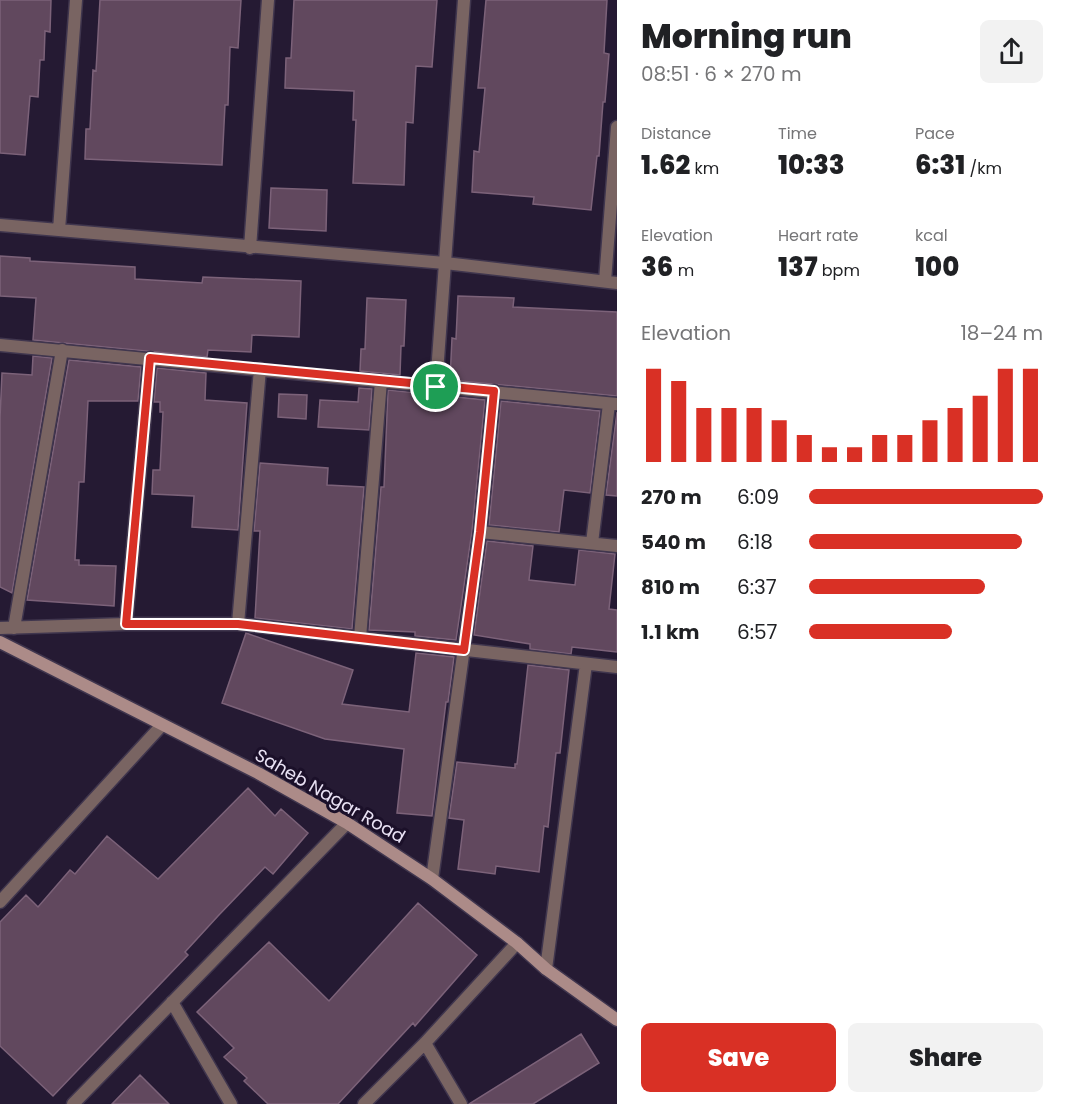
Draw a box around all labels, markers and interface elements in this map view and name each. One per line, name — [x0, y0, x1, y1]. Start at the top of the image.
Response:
text: Morning run — [641, 13, 852, 60]
button: share — [980, 20, 1043, 83]
text: 08:51 · 6 × 270 m — [641, 60, 801, 88]
text: Distance — [641, 122, 711, 145]
text: Time — [778, 122, 817, 145]
text: Pace — [915, 122, 955, 145]
text: 1.62 — [641, 147, 690, 183]
text: 10:33 — [778, 147, 845, 183]
text: 6:31 — [915, 147, 965, 183]
text: km — [690, 157, 719, 180]
text: /km — [965, 157, 1002, 180]
text: Elevation — [641, 224, 713, 247]
text: Heart rate — [778, 224, 858, 247]
text: kcal — [915, 224, 948, 247]
text: 36 — [641, 249, 673, 285]
text: 137 — [778, 249, 818, 285]
text: 100 — [915, 249, 959, 285]
text: m — [673, 259, 694, 282]
text: bpm — [818, 259, 860, 282]
text: Elevation — [641, 319, 731, 347]
text: 18–24 m — [960, 319, 1043, 347]
pin — [410, 361, 461, 412]
icon: arrive — [419, 370, 452, 403]
text: 270 m — [641, 483, 702, 511]
text: 6:09 — [737, 483, 779, 511]
text: 540 m — [641, 528, 706, 556]
text: 6:18 — [737, 528, 773, 556]
text: 810 m — [641, 573, 700, 601]
text: 6:37 — [737, 573, 777, 601]
text: 1.1 km — [641, 618, 699, 646]
text: 6:57 — [737, 618, 777, 646]
street label: Saheb Nagar Road — [250, 742, 410, 849]
button: Save — [641, 1023, 836, 1092]
button: Share — [848, 1023, 1043, 1092]

